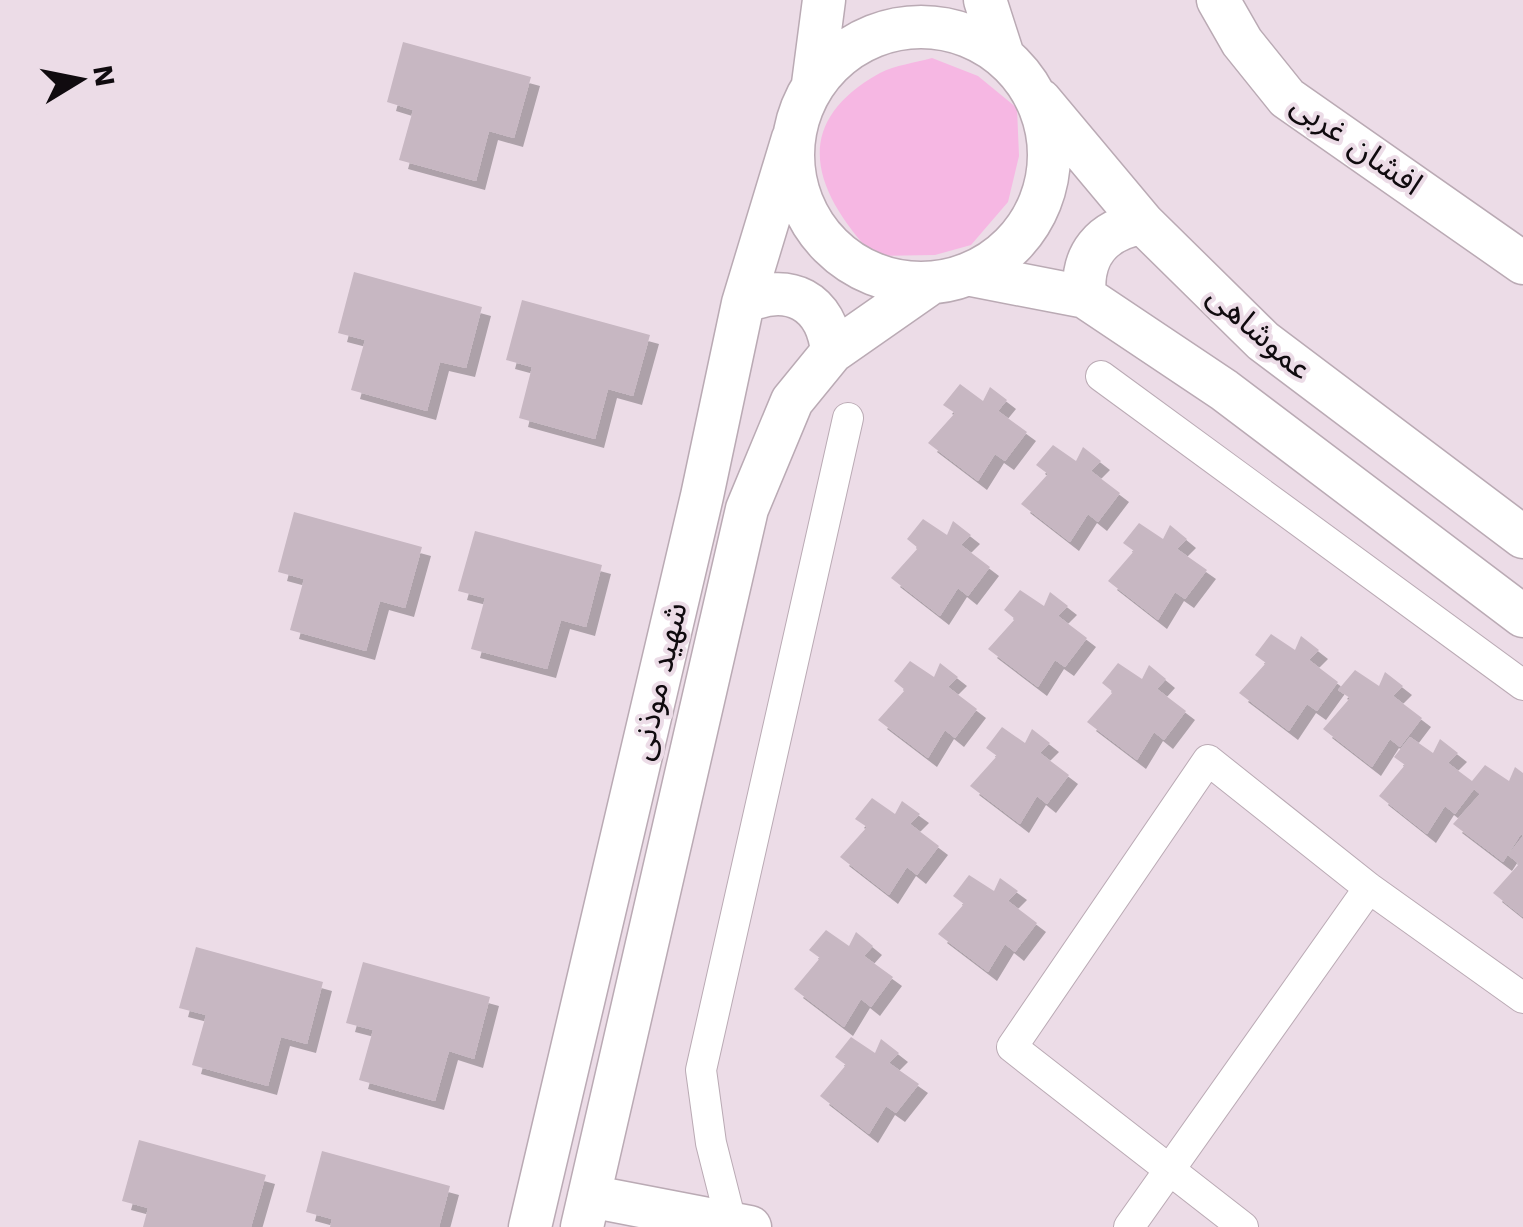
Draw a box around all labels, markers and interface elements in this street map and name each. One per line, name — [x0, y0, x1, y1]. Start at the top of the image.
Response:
north arrow — [30, 30, 130, 130]
text: N — [86, 63, 122, 89]
street label: افشان غربی — [1284, 85, 1430, 203]
street label: عموشاهی — [1200, 276, 1320, 388]
street label: شهید موذنی — [621, 599, 695, 763]

